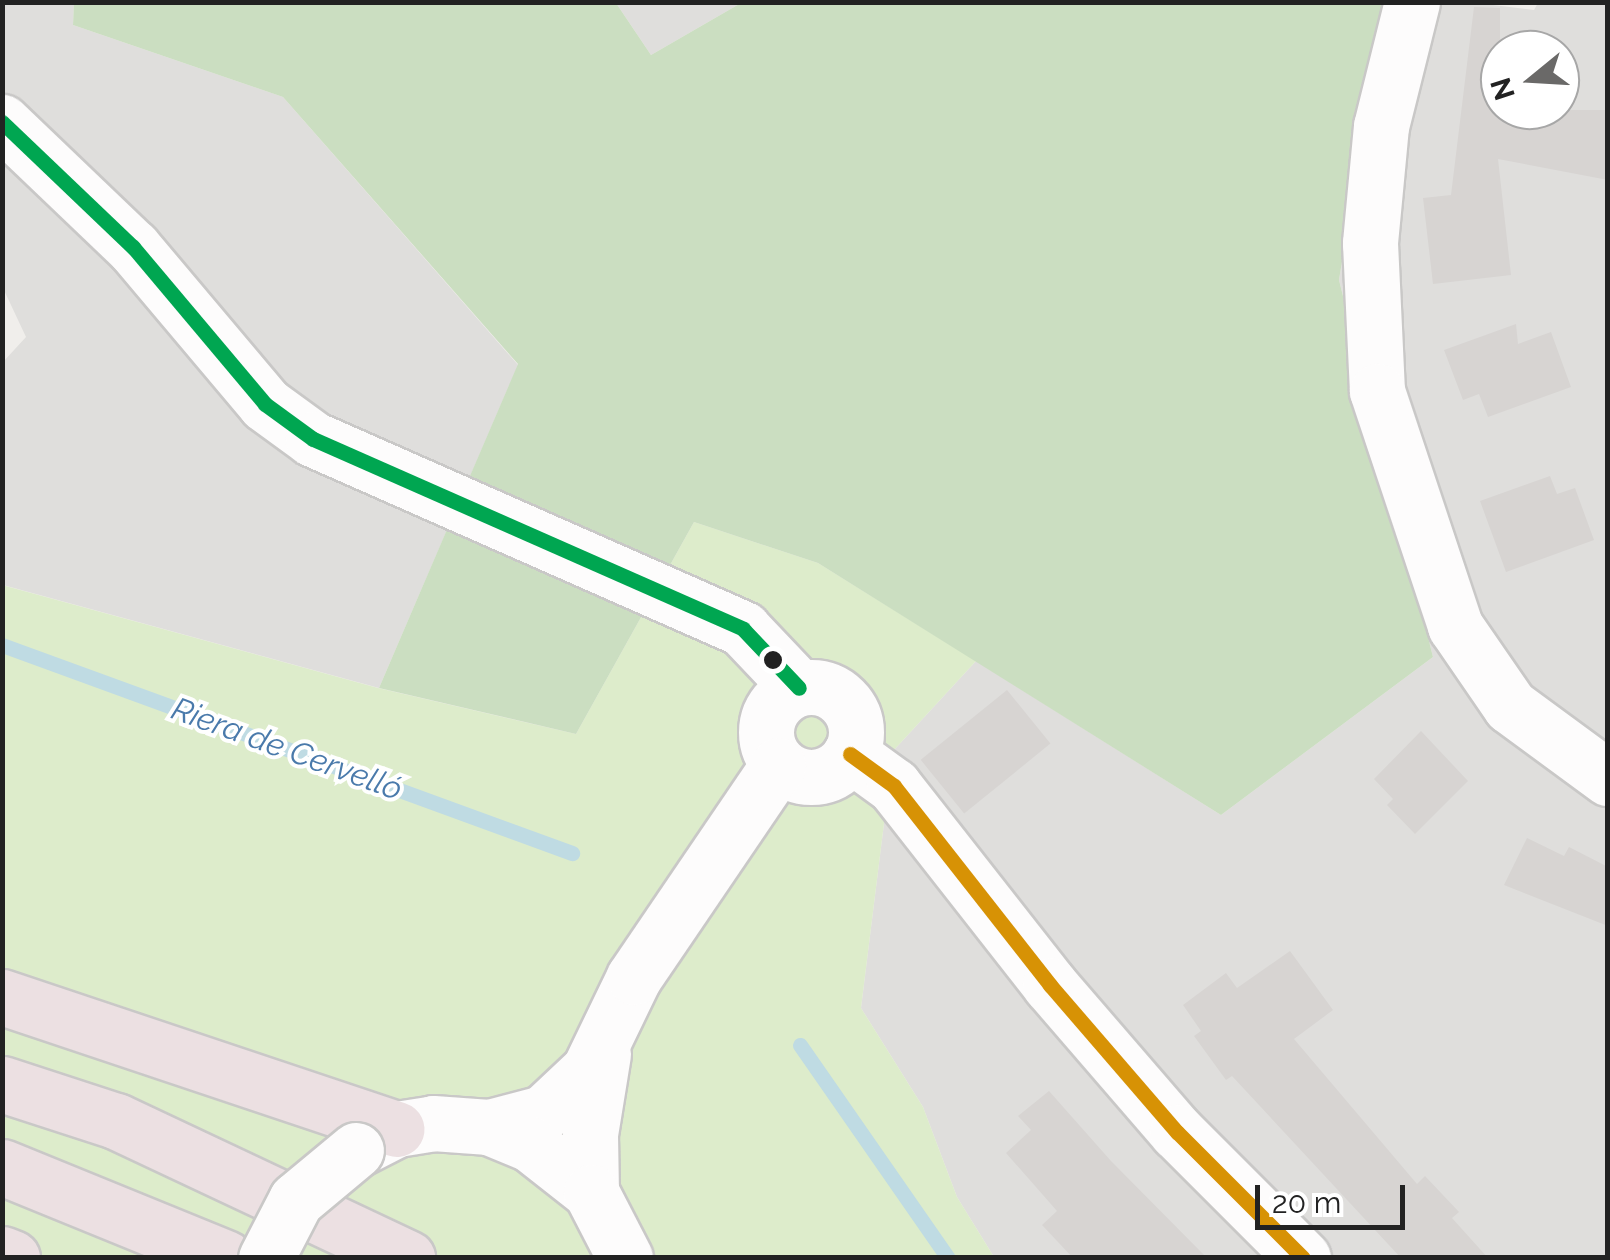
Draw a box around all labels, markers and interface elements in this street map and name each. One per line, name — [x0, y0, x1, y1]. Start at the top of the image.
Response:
north arrow — [1480, 30, 1580, 130]
text: N — [1484, 74, 1522, 104]
unlabelled marker — [763, 650, 783, 670]
water label: Riera de Cervelló — [166, 689, 408, 809]
scale bar — [1260, 1165, 1410, 1227]
text: 20 m — [1272, 1185, 1341, 1220]

